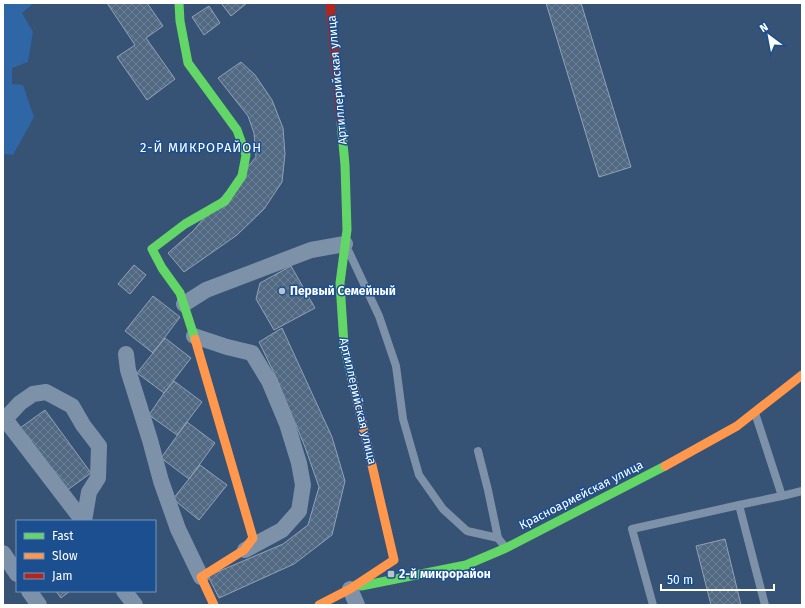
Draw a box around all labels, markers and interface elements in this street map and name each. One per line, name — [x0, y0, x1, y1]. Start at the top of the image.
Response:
street label: Артиллерийская улица — [324, 15, 350, 145]
north arrow — [749, 16, 789, 56]
text: N — [757, 20, 771, 35]
district label: 2-Й МИКРОРАЙОН — [140, 140, 262, 155]
place label: Первый Семейный — [290, 284, 396, 298]
marker: Первый Семейный — [277, 286, 287, 296]
street label: Артиллерийская улица — [337, 336, 379, 466]
street label: Красноармейская улица — [517, 458, 645, 532]
legend — [16, 520, 156, 592]
text: Fast — [52, 529, 74, 543]
text: Slow — [52, 549, 78, 563]
scale bar — [661, 566, 774, 592]
place label: 2-й микрорайон — [399, 567, 491, 581]
text: Jam — [52, 569, 72, 583]
marker: 2-й микрорайон — [386, 569, 396, 579]
text: 50 m — [667, 573, 693, 587]

